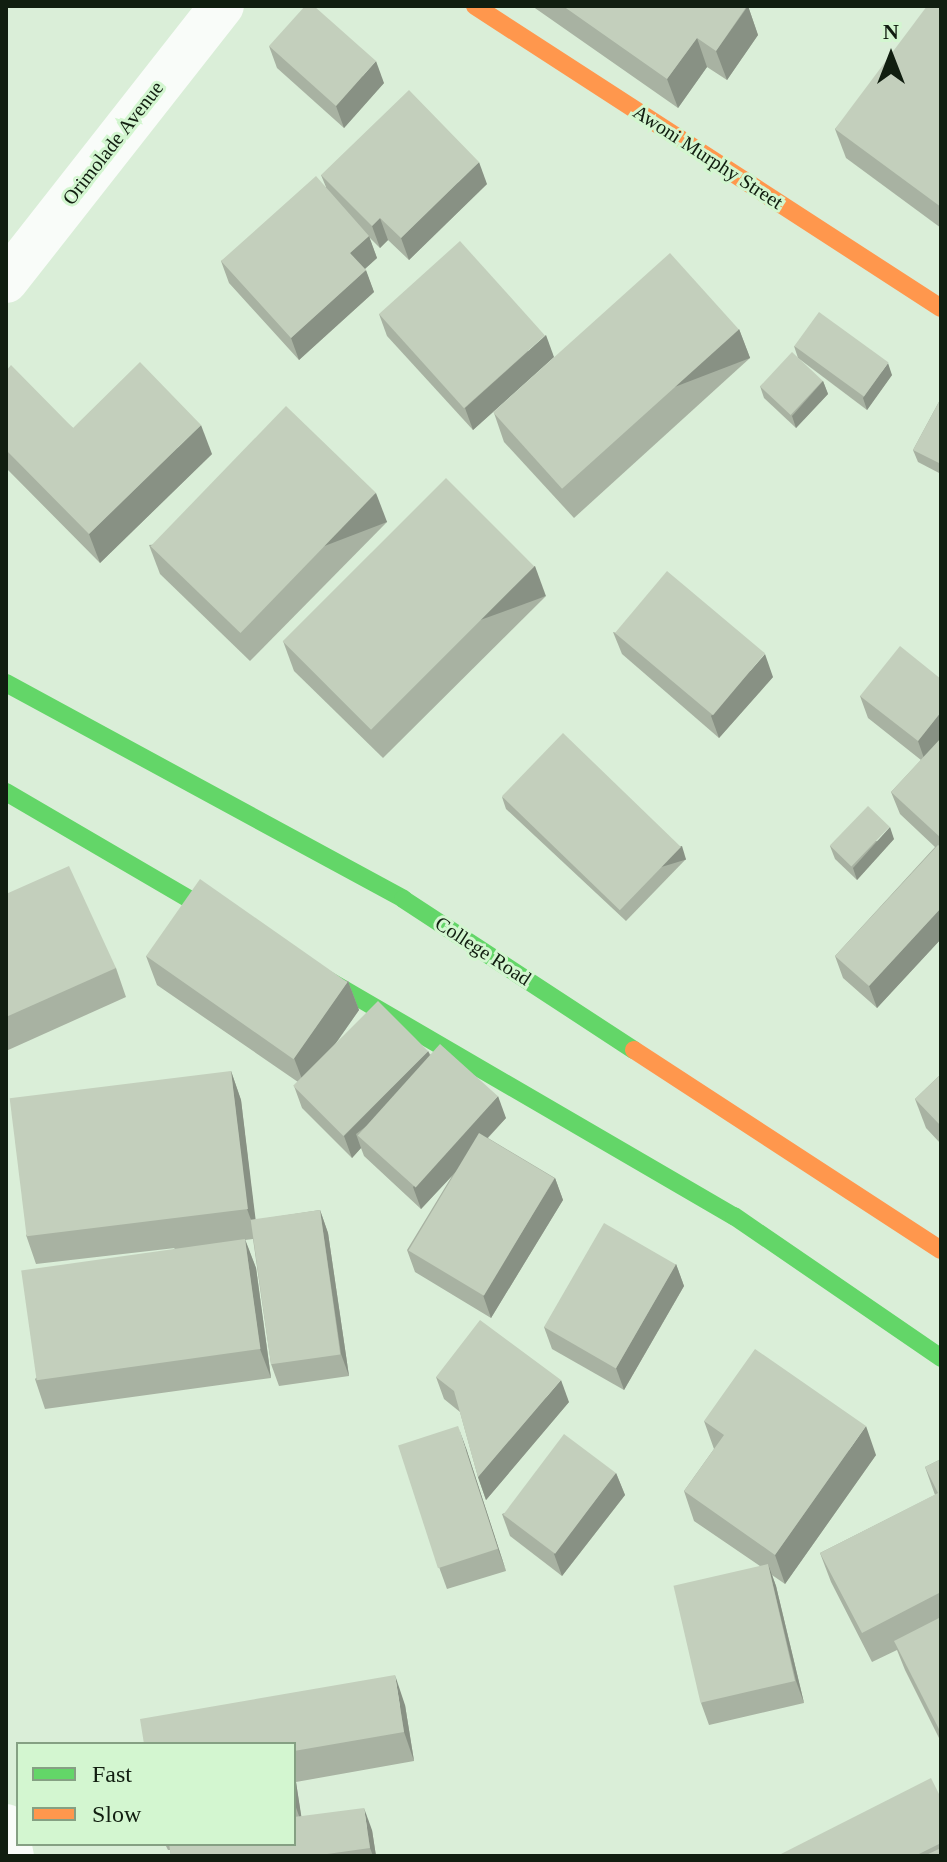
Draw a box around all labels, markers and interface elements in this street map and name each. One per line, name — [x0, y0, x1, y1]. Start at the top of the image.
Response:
north arrow — [851, 16, 931, 96]
text: N — [883, 19, 899, 44]
street label: Orimolade Avenue — [57, 76, 169, 210]
street label: Awoni Murphy Street — [629, 100, 787, 214]
street label: College Road — [431, 911, 535, 991]
legend — [16, 1742, 296, 1846]
text: Fast — [92, 1761, 132, 1787]
text: Slow — [92, 1801, 141, 1827]

